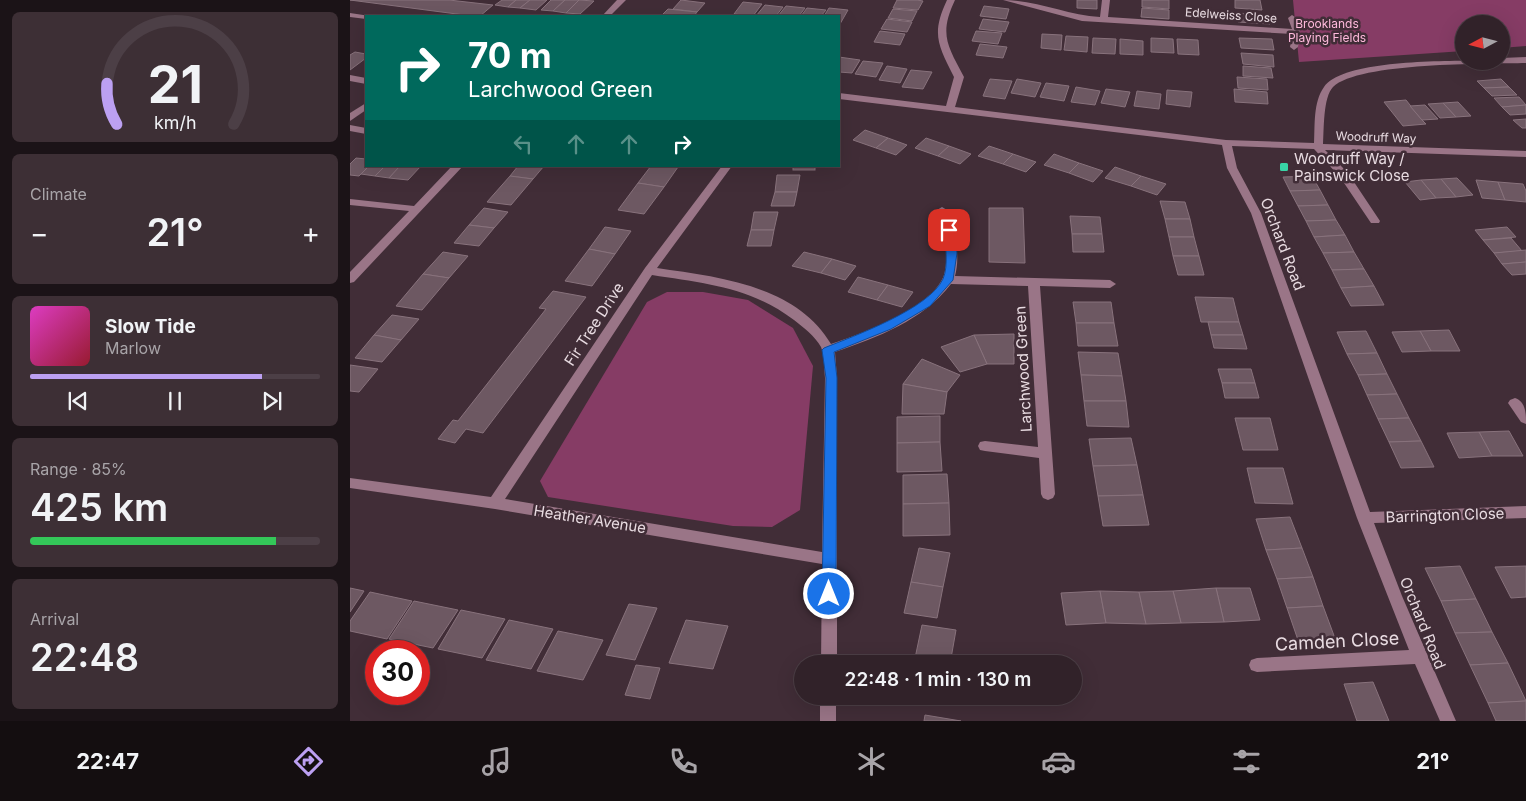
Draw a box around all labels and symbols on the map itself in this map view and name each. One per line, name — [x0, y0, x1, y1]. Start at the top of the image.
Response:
street label: Edelweiss Close — [1184, 4, 1278, 26]
north arrow — [1455, 15, 1510, 70]
park label: Brooklands Playing Fields — [1288, 16, 1366, 45]
street label: Woodruff Way — [1335, 128, 1417, 146]
place label: Woodruff Way / Painswick Close — [1294, 149, 1410, 185]
marker: Woodruff Way / Painswick Close — [1278, 161, 1290, 173]
street label: Orchard Road — [1257, 195, 1309, 293]
pin — [928, 209, 970, 251]
street label: Fir Tree Drive — [560, 279, 628, 369]
street label: Larchwood Green — [1010, 306, 1036, 432]
street label: Heather Avenue — [532, 501, 648, 537]
street label: Barrington Close — [1385, 503, 1505, 527]
position arrow — [802, 567, 854, 619]
street label: Orchard Road — [1396, 574, 1450, 672]
street label: Camden Close — [1274, 627, 1400, 655]
speed limit sign: 30 — [365, 640, 430, 705]

